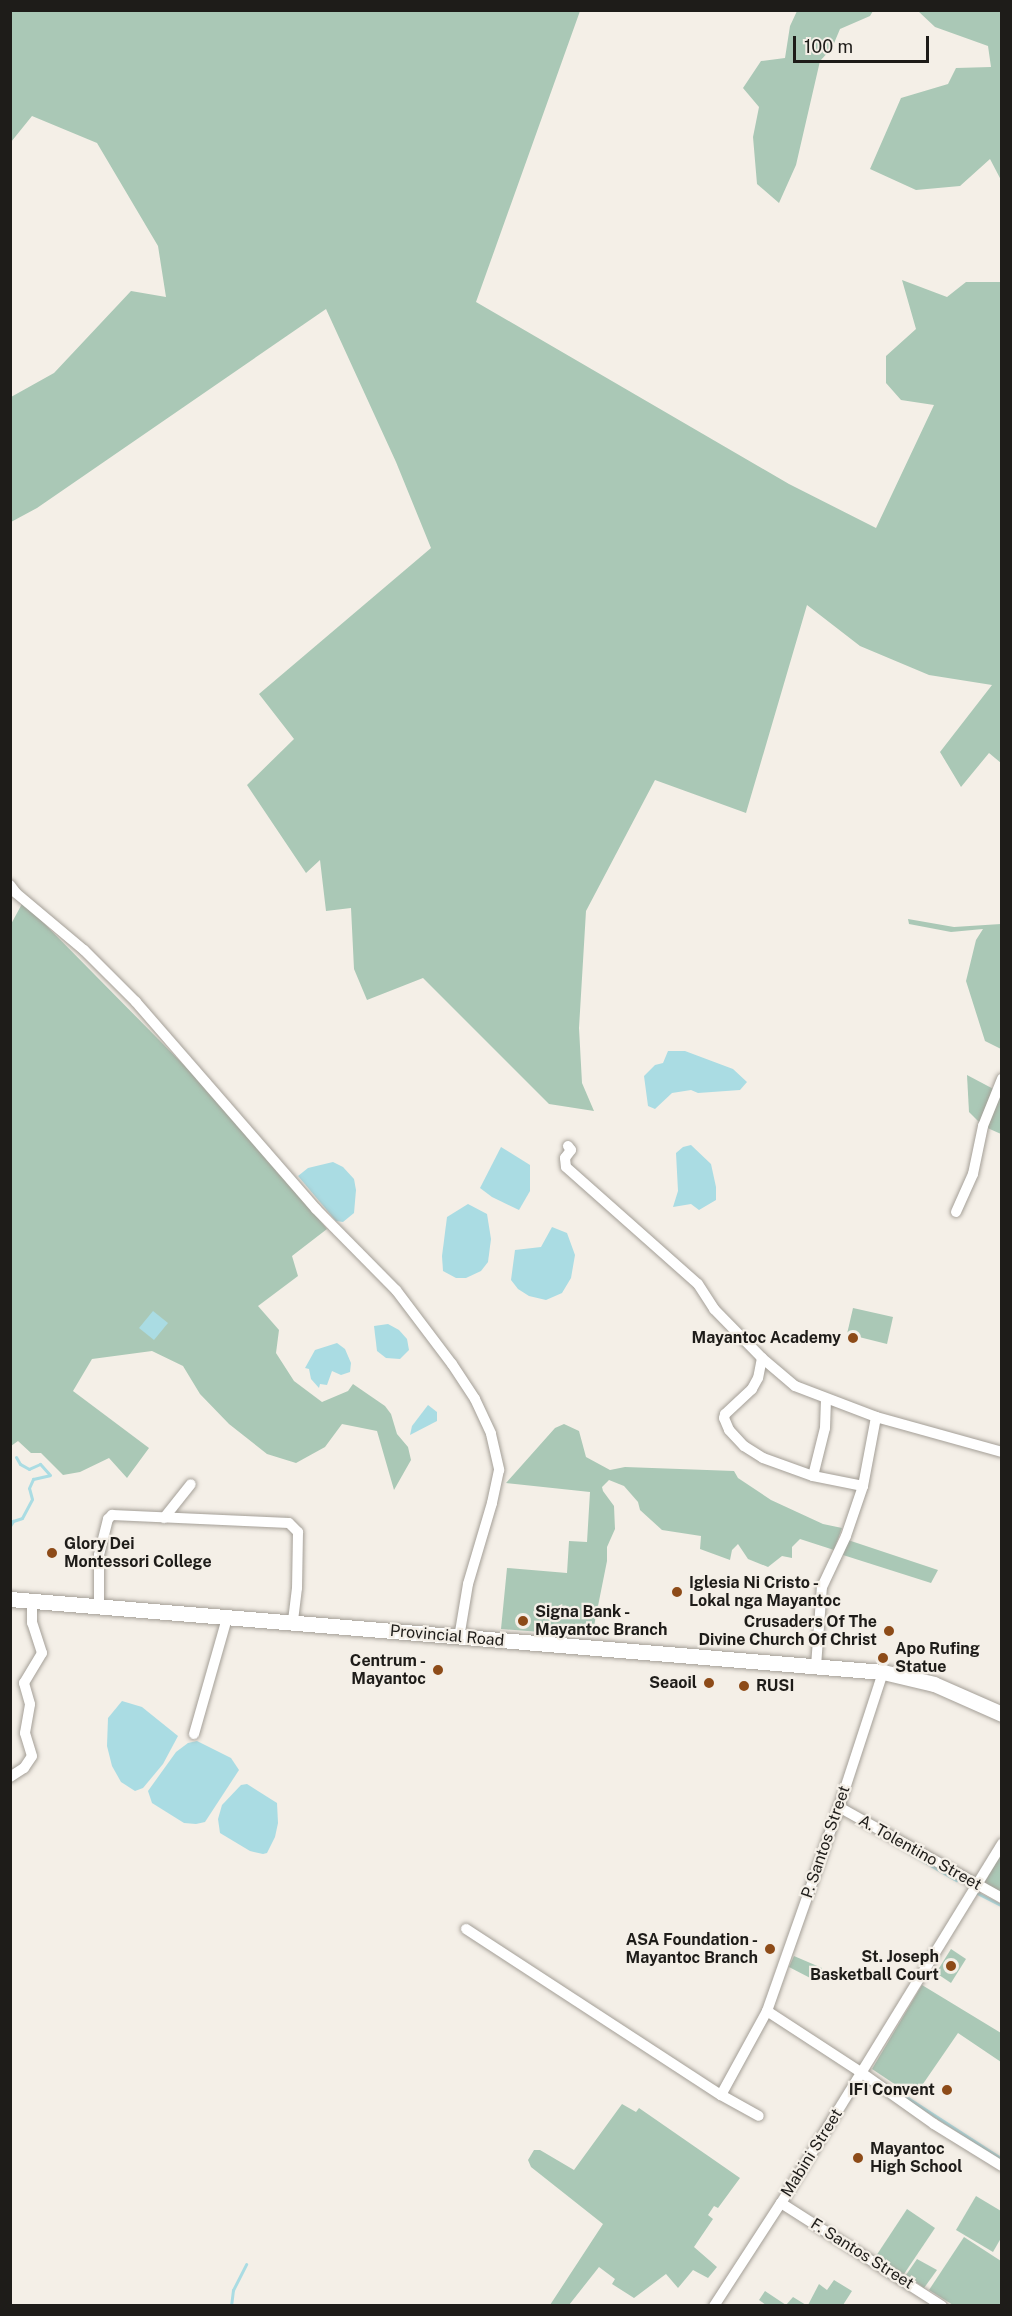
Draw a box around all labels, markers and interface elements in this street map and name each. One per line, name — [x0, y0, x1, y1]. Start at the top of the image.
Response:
scale bar — [796, 24, 932, 62]
text: 100 m — [804, 36, 853, 57]
place label: Mayantoc Academy — [692, 1328, 841, 1348]
marker: Mayantoc Academy — [846, 1331, 860, 1345]
place label: Glory Dei Montessori College — [64, 1534, 212, 1572]
marker: Glory Dei Montessori College — [45, 1546, 59, 1560]
place label: Iglesia Ni Cristo - Lokal nga Mayantoc — [689, 1573, 841, 1611]
marker: Iglesia Ni Cristo - Lokal nga Mayantoc — [670, 1585, 684, 1599]
place label: Signa Bank - Mayantoc Branch — [535, 1602, 667, 1640]
place label: Crusaders Of The Divine Church Of Christ — [698, 1612, 877, 1650]
marker: Signa Bank - Mayantoc Branch — [516, 1614, 530, 1628]
street label: Provincial Road — [389, 1621, 505, 1651]
marker: Crusaders Of The Divine Church Of Christ — [882, 1624, 896, 1638]
place label: Apo Rufing Statue — [895, 1639, 980, 1677]
place label: Centrum - Mayantoc — [349, 1651, 426, 1689]
marker: Apo Rufing Statue — [876, 1651, 890, 1665]
marker: Centrum - Mayantoc — [431, 1663, 445, 1677]
place label: Seaoil — [649, 1673, 697, 1693]
marker: Seaoil — [702, 1676, 716, 1690]
place label: RUSI — [756, 1676, 794, 1696]
marker: RUSI — [737, 1679, 751, 1693]
street label: P. Santos Street — [798, 1783, 854, 1901]
street label: A. Tolentino Street — [855, 1811, 985, 1895]
place label: ASA Foundation - Mayantoc Branch — [625, 1930, 758, 1968]
marker: ASA Foundation - Mayantoc Branch — [763, 1942, 777, 1956]
place label: St. Joseph Basketball Court — [810, 1947, 939, 1985]
marker: St. Joseph Basketball Court — [944, 1959, 958, 1973]
place label: IFI Convent — [849, 2080, 935, 2100]
marker: IFI Convent — [940, 2083, 954, 2097]
street label: Mabini Street — [777, 2105, 847, 2201]
place label: Mayantoc High School — [870, 2139, 963, 2177]
marker: Mayantoc High School — [851, 2151, 865, 2165]
street label: F. Santos Street — [807, 2215, 917, 2293]

